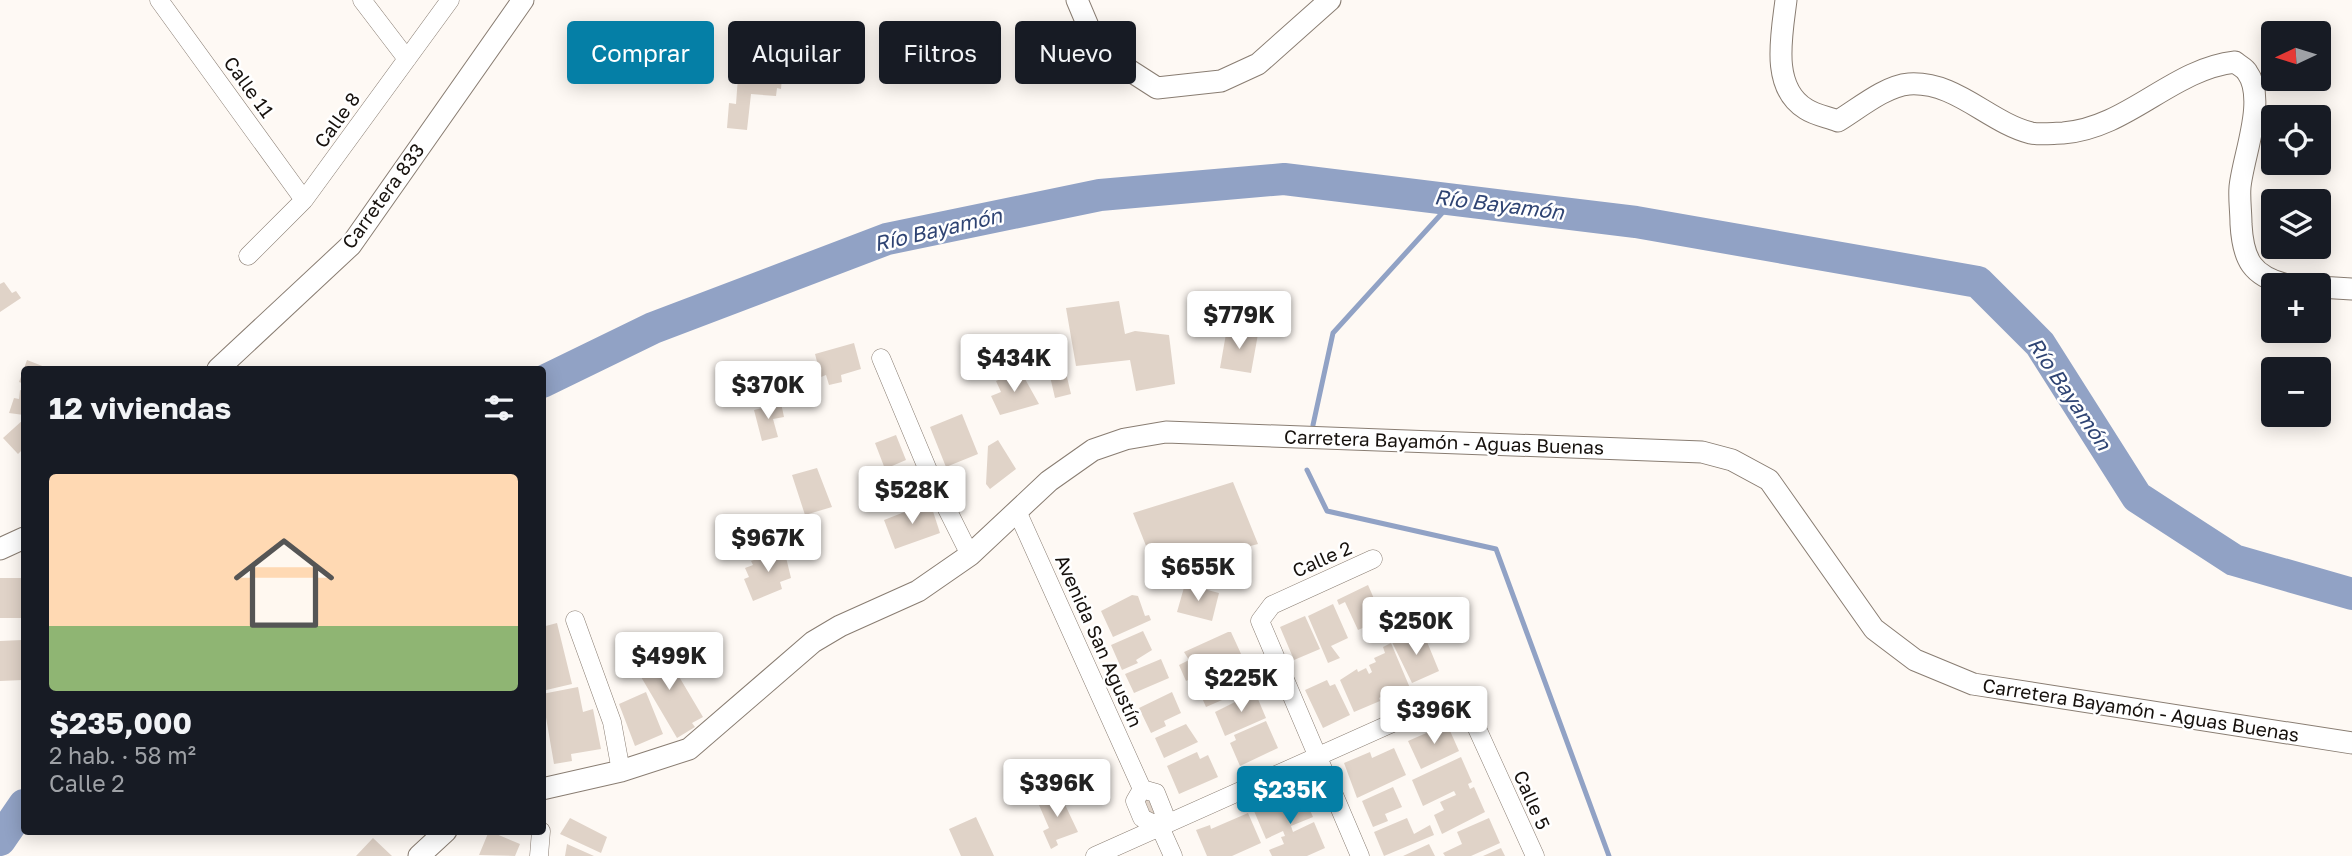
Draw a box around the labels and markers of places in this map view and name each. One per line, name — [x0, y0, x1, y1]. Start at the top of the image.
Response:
pin: $779K — [1190, 292, 1288, 351]
pin: $434K — [965, 334, 1063, 394]
pin: $370K — [719, 362, 817, 421]
pin: $528K — [863, 466, 961, 526]
pin: $967K — [719, 514, 817, 574]
pin: $655K — [1149, 544, 1247, 603]
pin: $250K — [1367, 598, 1465, 657]
pin: $499K — [620, 632, 718, 692]
pin: $225K — [1192, 654, 1290, 714]
pin: $396K — [1385, 686, 1483, 746]
pin: $396K — [1008, 760, 1106, 819]
pin: $235K — [1241, 766, 1339, 826]

